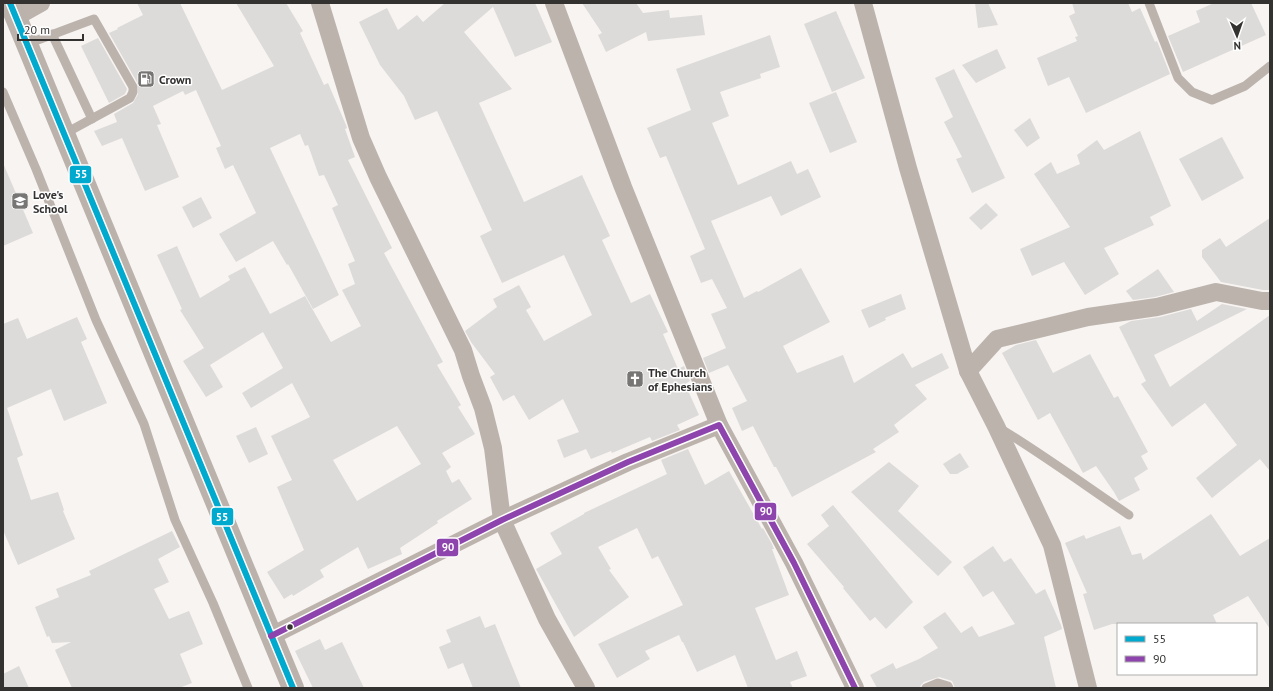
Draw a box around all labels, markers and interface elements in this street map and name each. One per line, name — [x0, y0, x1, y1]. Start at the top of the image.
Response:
scale bar — [18, 16, 83, 42]
north arrow — [1217, 16, 1257, 56]
text: 20 m — [24, 22, 50, 37]
text: N — [1233, 39, 1241, 53]
fuel station icon: Crown — [136, 69, 156, 89]
place label: Crown — [159, 72, 191, 87]
line badge: 55 — [69, 165, 92, 184]
text: 55 — [75, 167, 87, 181]
place label: Love's School — [33, 187, 68, 216]
school or university icon: Love's School — [10, 191, 30, 211]
place label: The Church of Ephesians — [648, 365, 712, 394]
church icon: The Church of Ephesians — [625, 369, 645, 389]
line badge: 90 — [754, 502, 777, 521]
text: 90 — [760, 504, 772, 518]
line badge: 55 — [211, 507, 234, 526]
text: 55 — [216, 510, 228, 524]
line badge: 90 — [436, 538, 459, 557]
text: 90 — [442, 540, 454, 554]
unlabelled marker — [285, 622, 295, 632]
legend — [1117, 623, 1257, 675]
text: 55 — [1153, 631, 1166, 646]
text: 90 — [1153, 651, 1167, 666]

